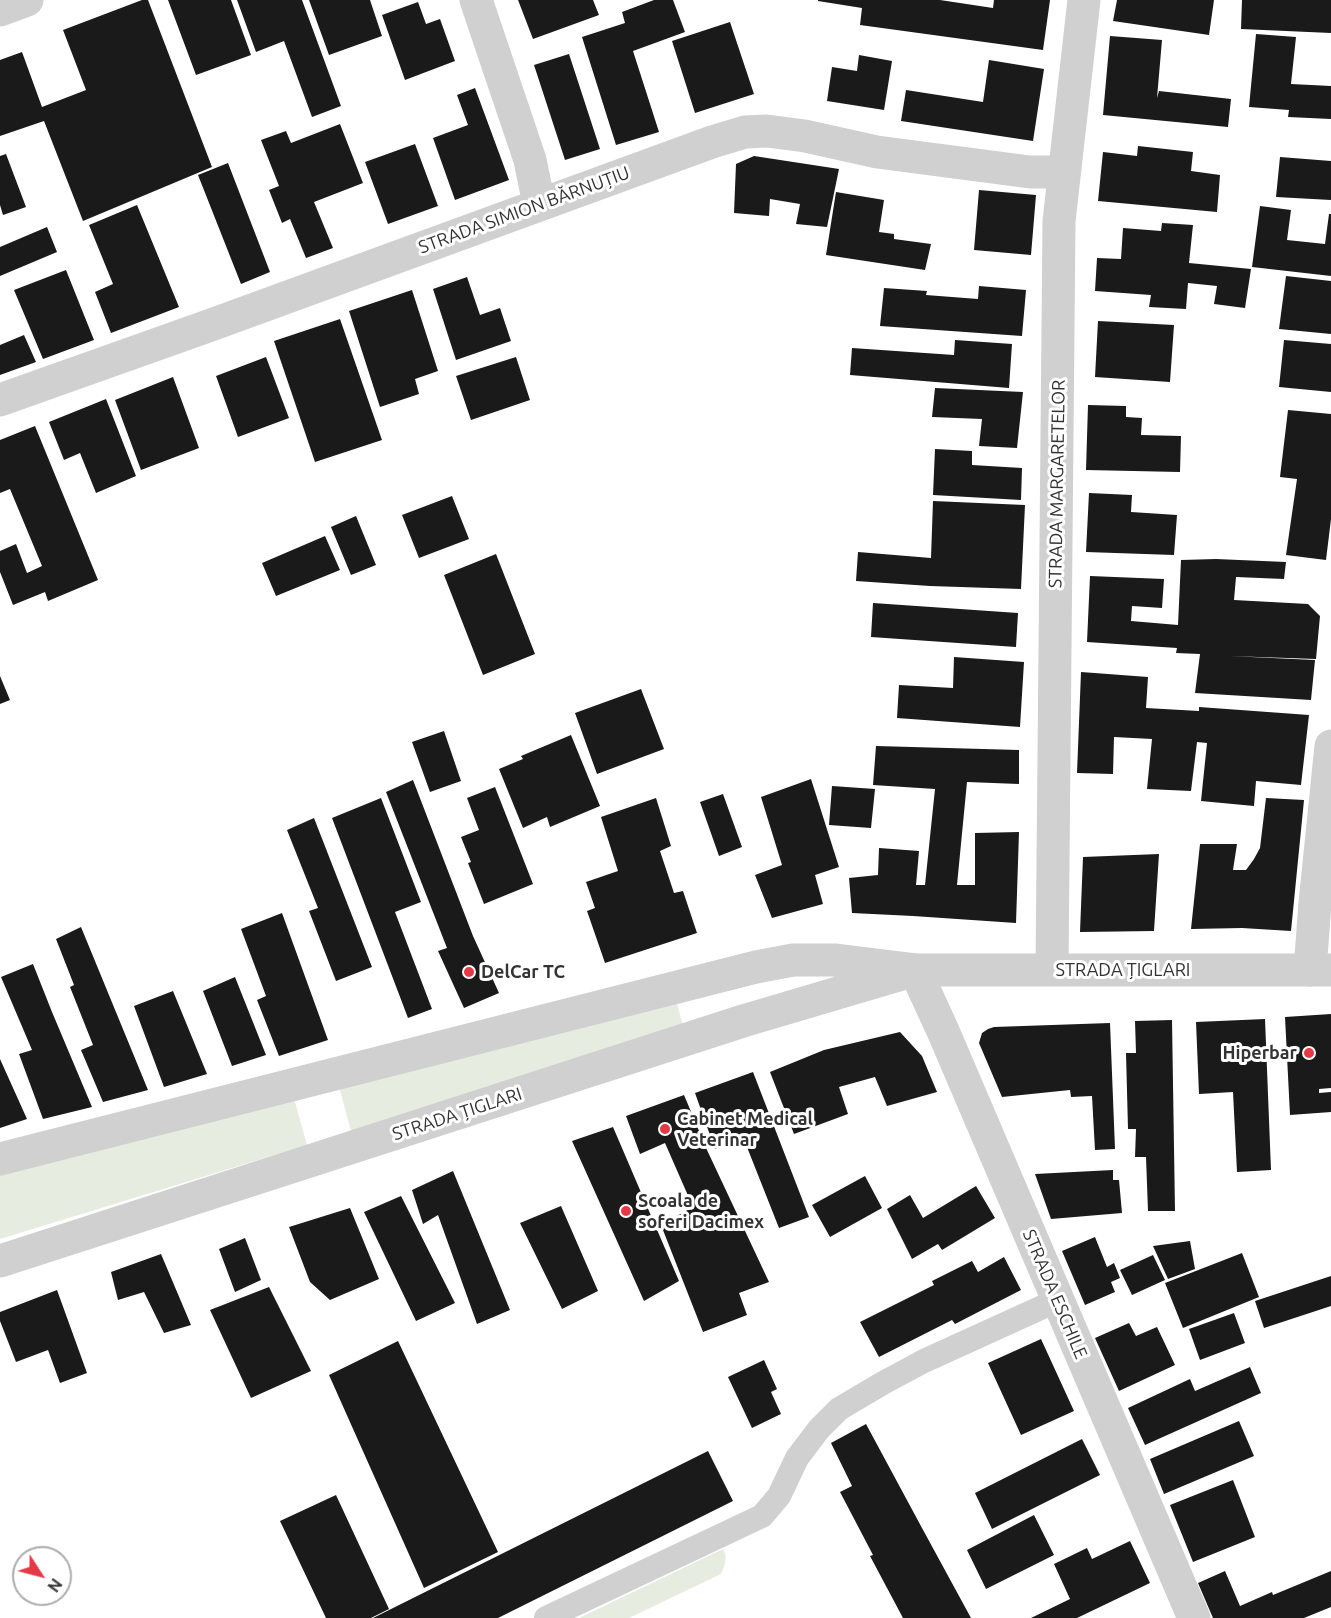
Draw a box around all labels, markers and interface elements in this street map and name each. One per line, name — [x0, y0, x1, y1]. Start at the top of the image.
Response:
street label: STRADA SIMION BĂRNUȚIU — [416, 162, 632, 258]
street label: STRADA MARGARETELOR — [1044, 380, 1070, 588]
street label: STRADA ȚIGLARI — [1056, 959, 1190, 981]
place label: DelCar TC — [481, 961, 565, 983]
marker: DelCar TC — [462, 965, 476, 979]
place label: Hiperbar — [1222, 1042, 1297, 1064]
marker: Hiperbar — [1302, 1046, 1316, 1060]
street label: STRADA ȚIGLARI — [389, 1083, 525, 1145]
place label: Cabinet Medical Veterinar — [677, 1108, 813, 1150]
marker: Cabinet Medical Veterinar — [658, 1122, 672, 1136]
place label: Scoala de soferi Dacimex — [638, 1190, 764, 1232]
marker: Scoala de soferi Dacimex — [619, 1204, 633, 1218]
street label: STRADA ESCHILE — [1018, 1226, 1092, 1362]
north arrow — [12, 1546, 72, 1606]
text: N — [44, 1575, 66, 1596]

